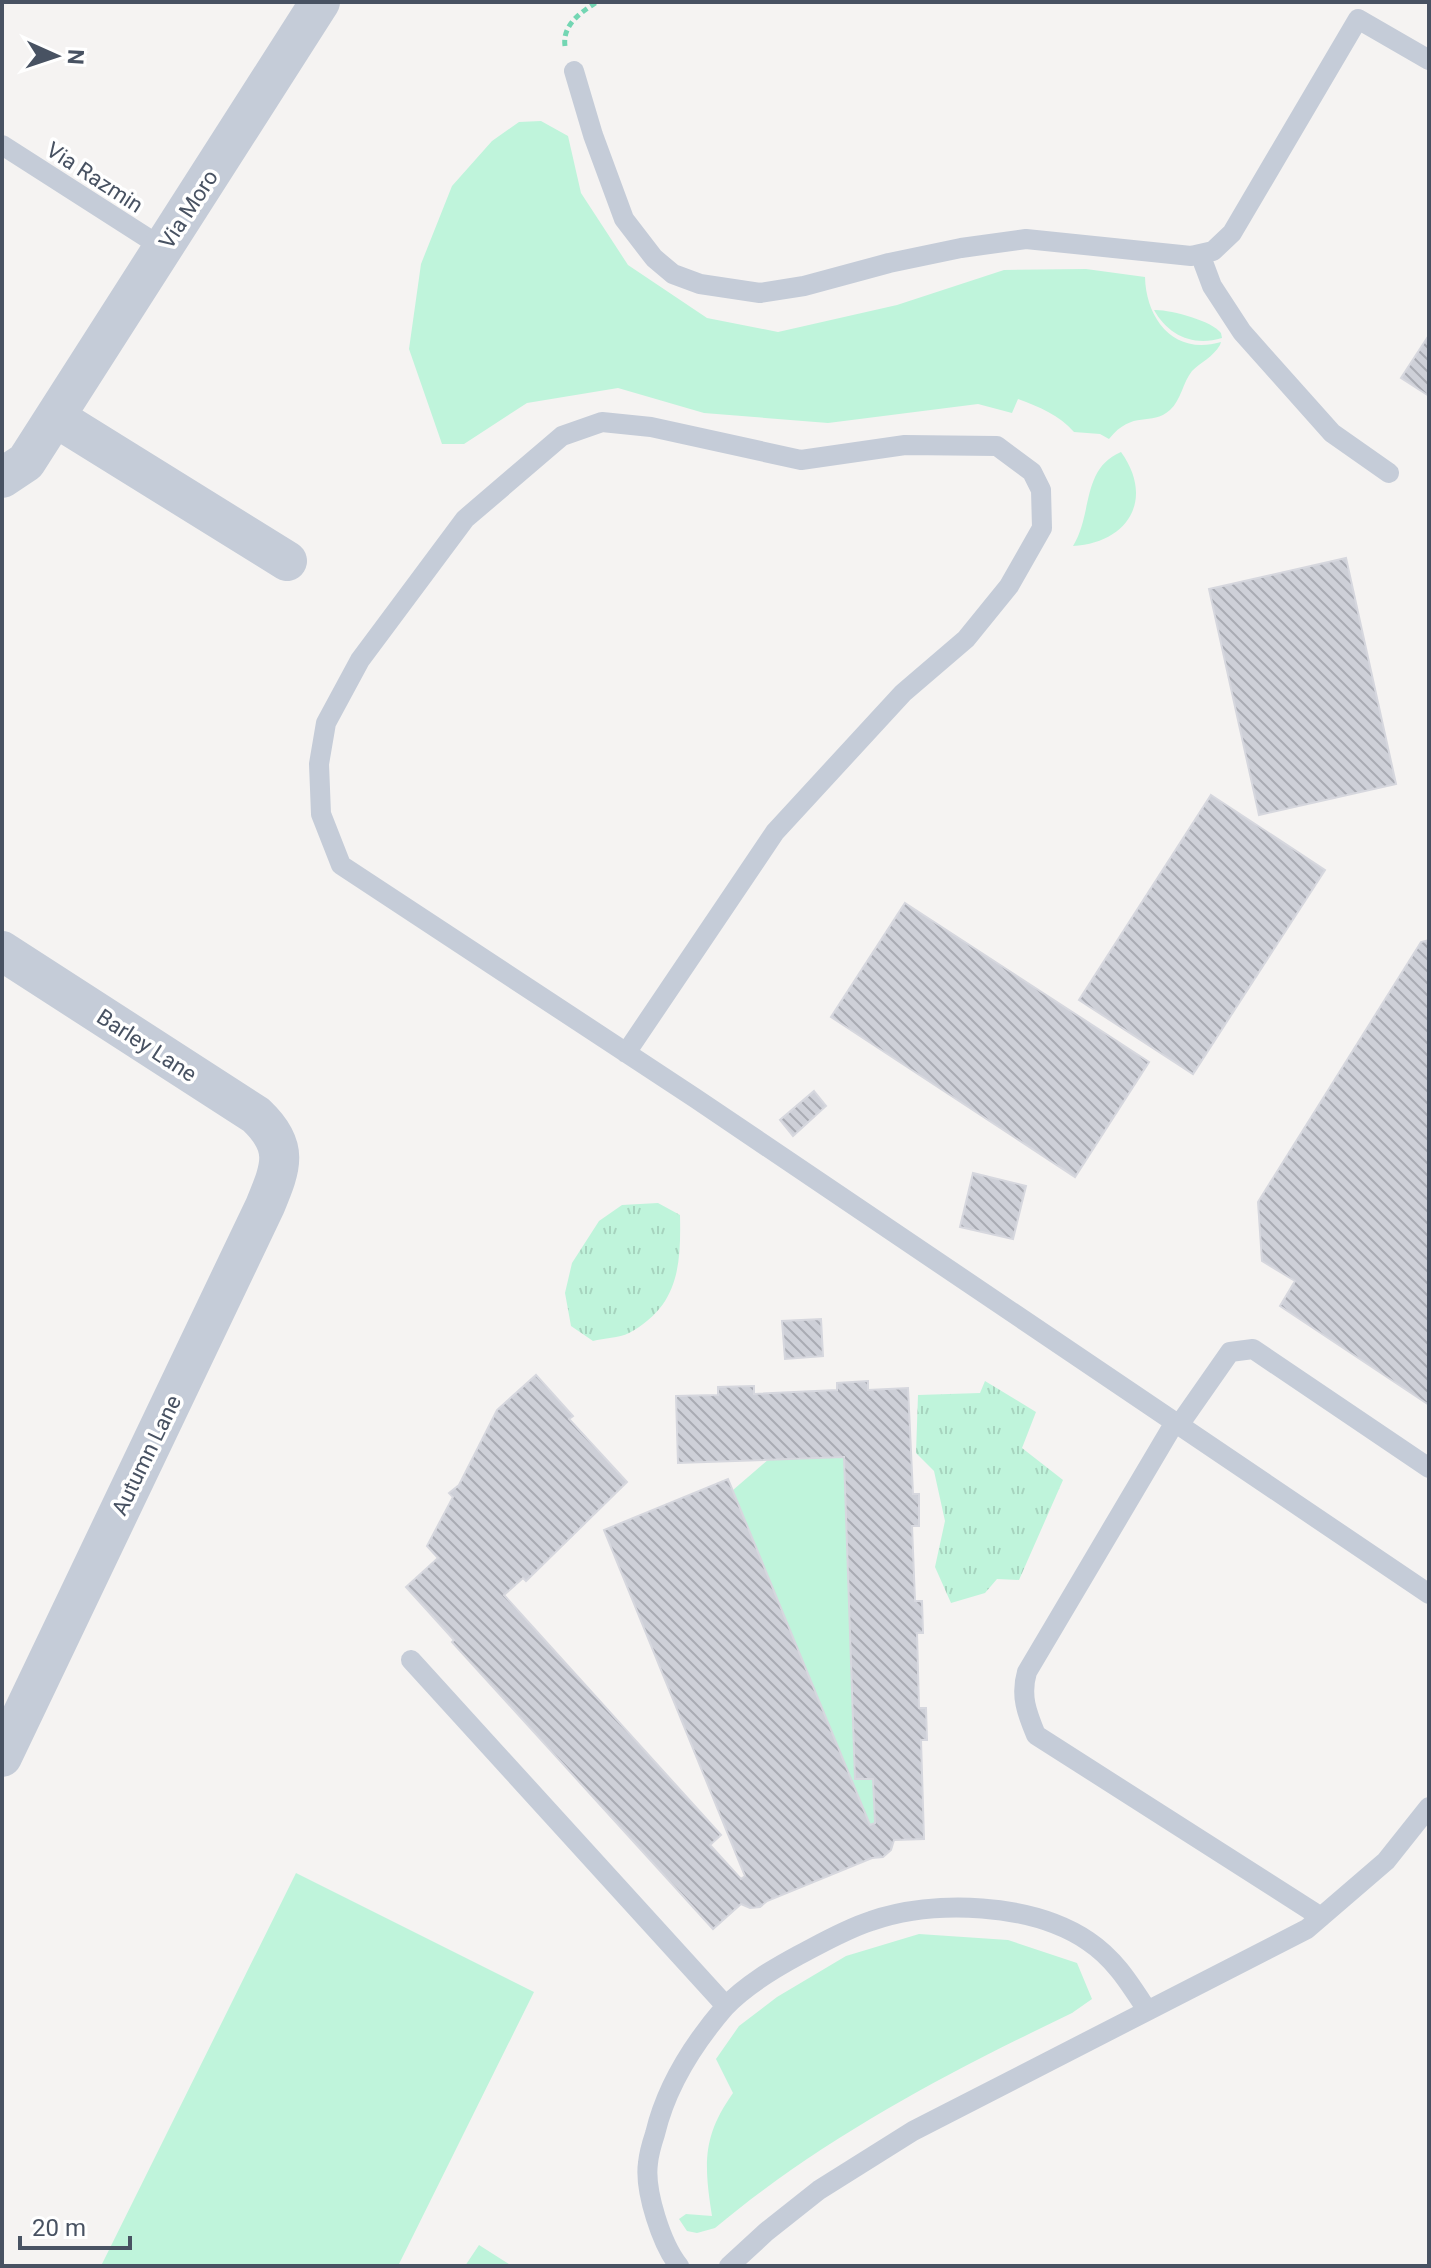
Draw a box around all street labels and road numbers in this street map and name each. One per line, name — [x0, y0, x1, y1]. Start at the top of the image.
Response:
street label: Via Razmin — [42, 137, 148, 218]
street label: Via Moro — [154, 165, 223, 253]
street label: Barley Lane — [92, 1004, 201, 1087]
street label: Autumn Lane — [107, 1391, 186, 1519]

